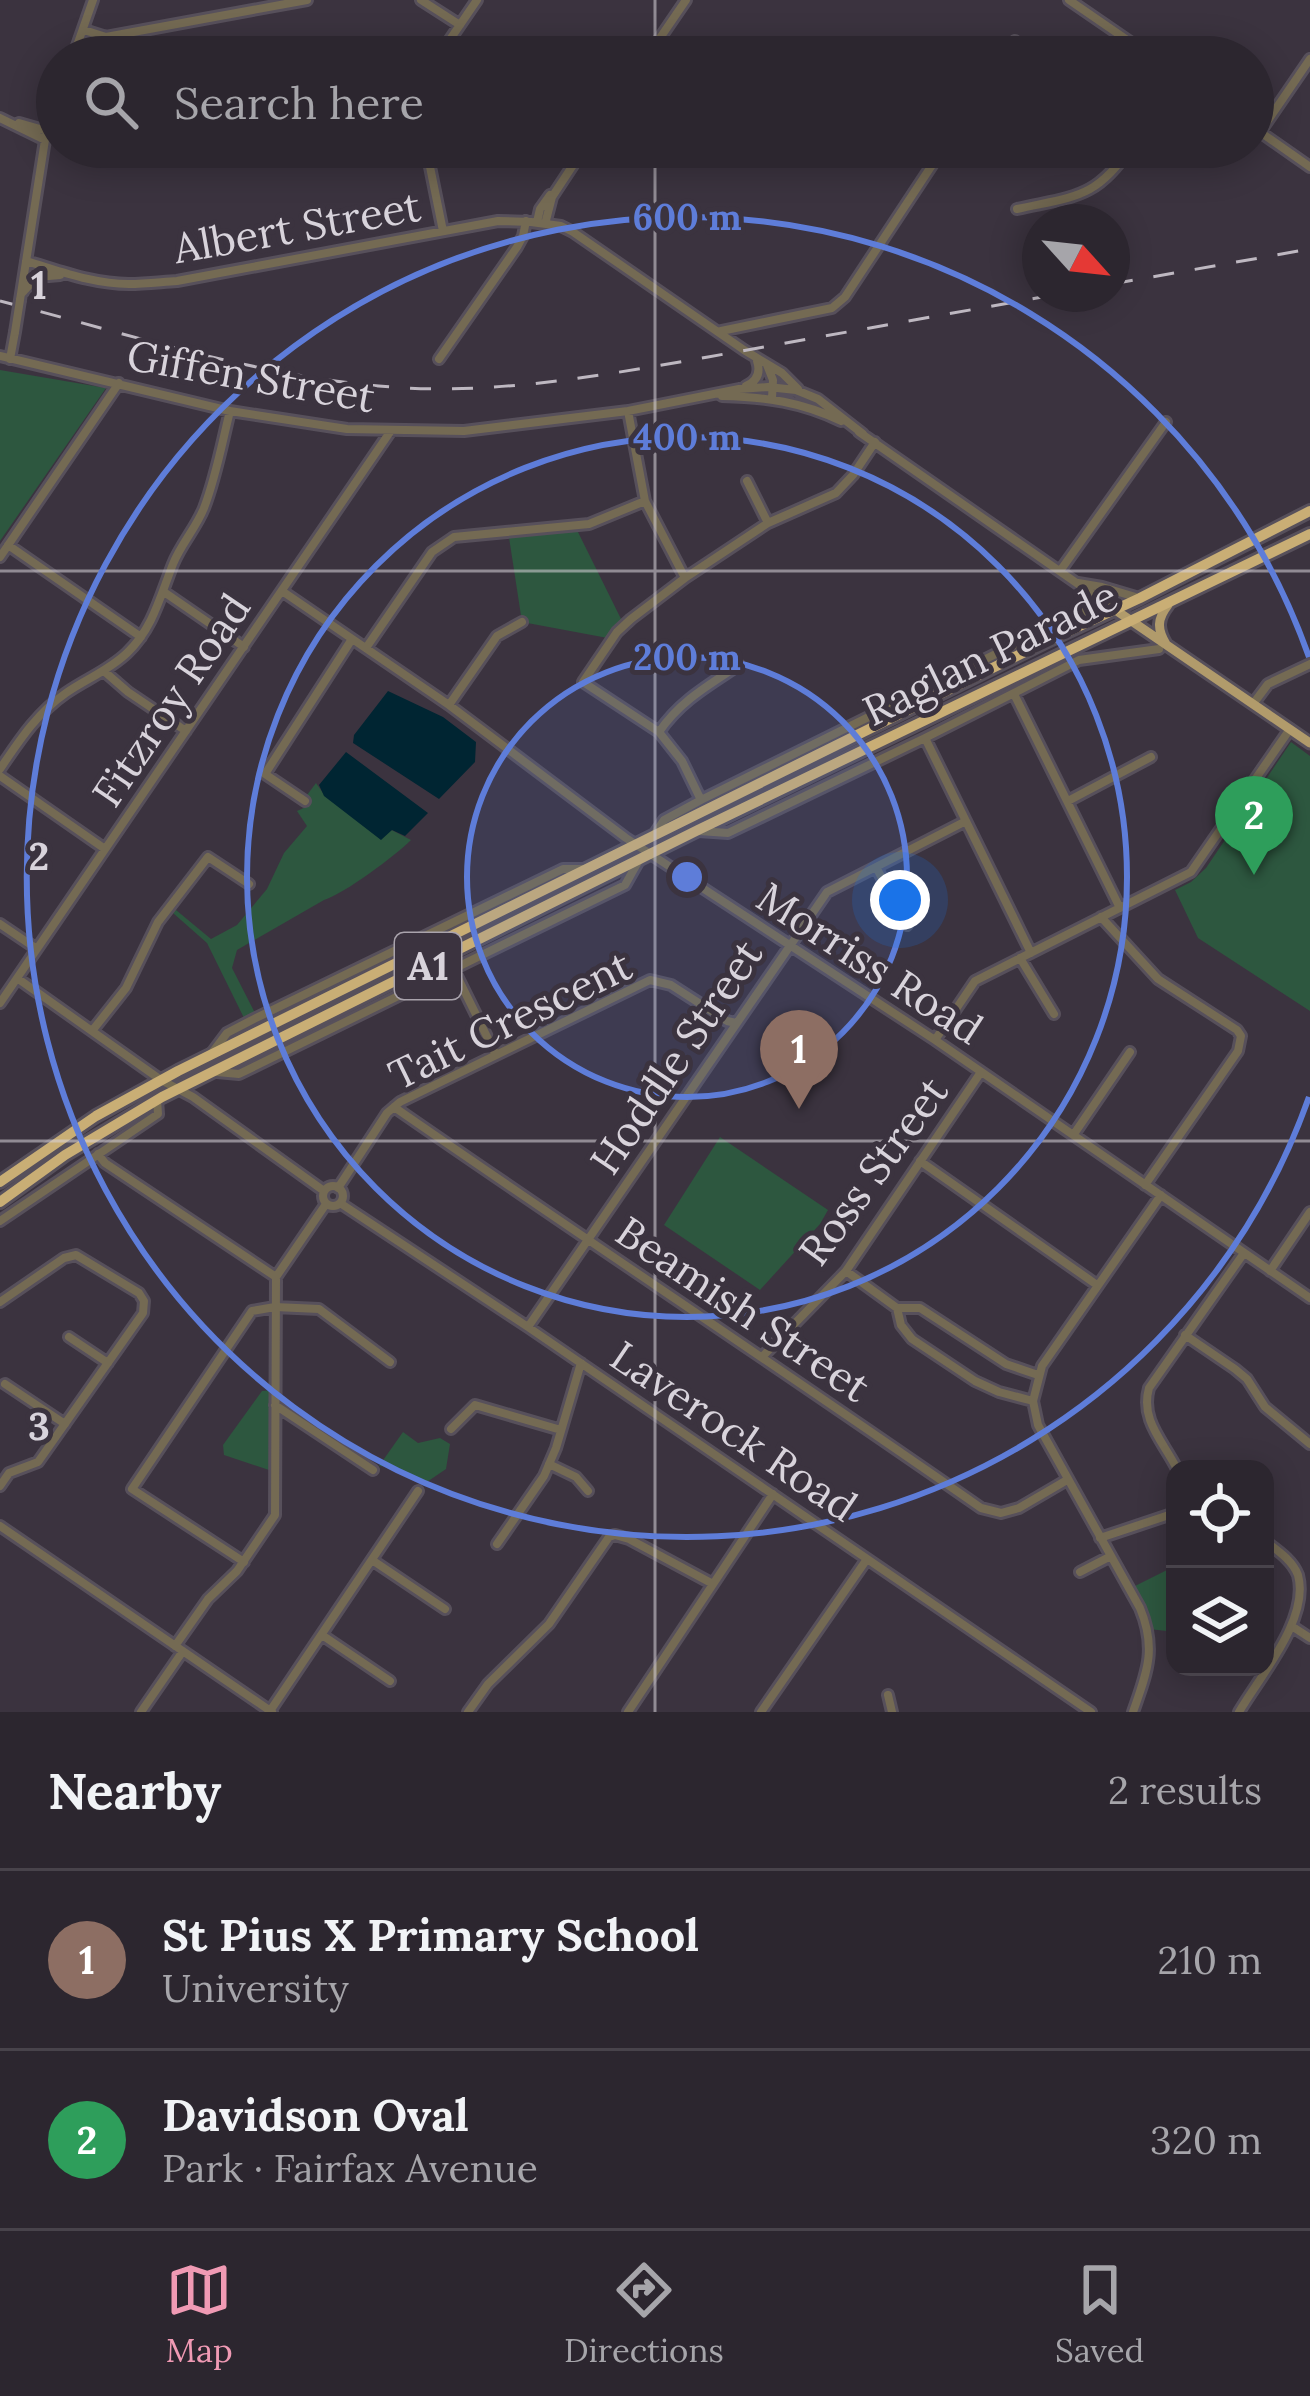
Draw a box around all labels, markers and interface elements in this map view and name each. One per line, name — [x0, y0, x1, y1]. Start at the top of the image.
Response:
search box — [36, 36, 1274, 168]
icon: search — [78, 69, 144, 135]
text: Search here — [174, 74, 424, 131]
street label: Albert Street — [168, 179, 425, 275]
text: 600 m — [632, 194, 742, 240]
north arrow — [1022, 204, 1130, 312]
text: 1 — [31, 260, 47, 310]
street label: Giffen Street — [123, 328, 380, 424]
text: 400 m — [633, 414, 741, 460]
street label: Raglan Parade — [854, 568, 1126, 738]
street label: Fitzroy Road — [80, 583, 262, 817]
text: 200 m — [633, 634, 741, 680]
pin: 2 — [1215, 776, 1293, 875]
text: 2 — [29, 831, 49, 881]
centre of rings — [666, 856, 708, 898]
street label: Morriss Road — [747, 870, 993, 1056]
your location — [870, 870, 930, 930]
street label: Hoddle Street — [578, 929, 775, 1184]
road number: A1 — [395, 933, 461, 999]
street label: Tait Crescent — [380, 938, 641, 1102]
pin: 1 — [760, 1010, 838, 1109]
street label: Ross Street — [787, 1066, 960, 1276]
street label: Beamish Street — [606, 1204, 881, 1414]
street label: Laverock Road — [600, 1329, 868, 1533]
text: 3 — [28, 1401, 50, 1451]
map controls — [1166, 1460, 1274, 1676]
button: locate — [1166, 1460, 1274, 1568]
button: layers — [1166, 1568, 1274, 1676]
text: Nearby — [48, 1758, 221, 1823]
text: 2 results — [1108, 1765, 1262, 1815]
text: St Pius X Primary School — [162, 1906, 699, 1963]
text: 1 — [79, 1935, 95, 1985]
text: 210 m — [1158, 1935, 1262, 1985]
text: University — [162, 1963, 349, 2013]
text: Davidson Oval — [162, 2086, 469, 2143]
text: 2 — [77, 2115, 97, 2165]
text: 320 m — [1150, 2115, 1262, 2165]
text: Park · Fairfax Avenue — [162, 2143, 538, 2193]
tab: Map — [166, 2257, 233, 2371]
tab: Directions — [564, 2257, 724, 2371]
tab: Saved — [1055, 2257, 1144, 2371]

